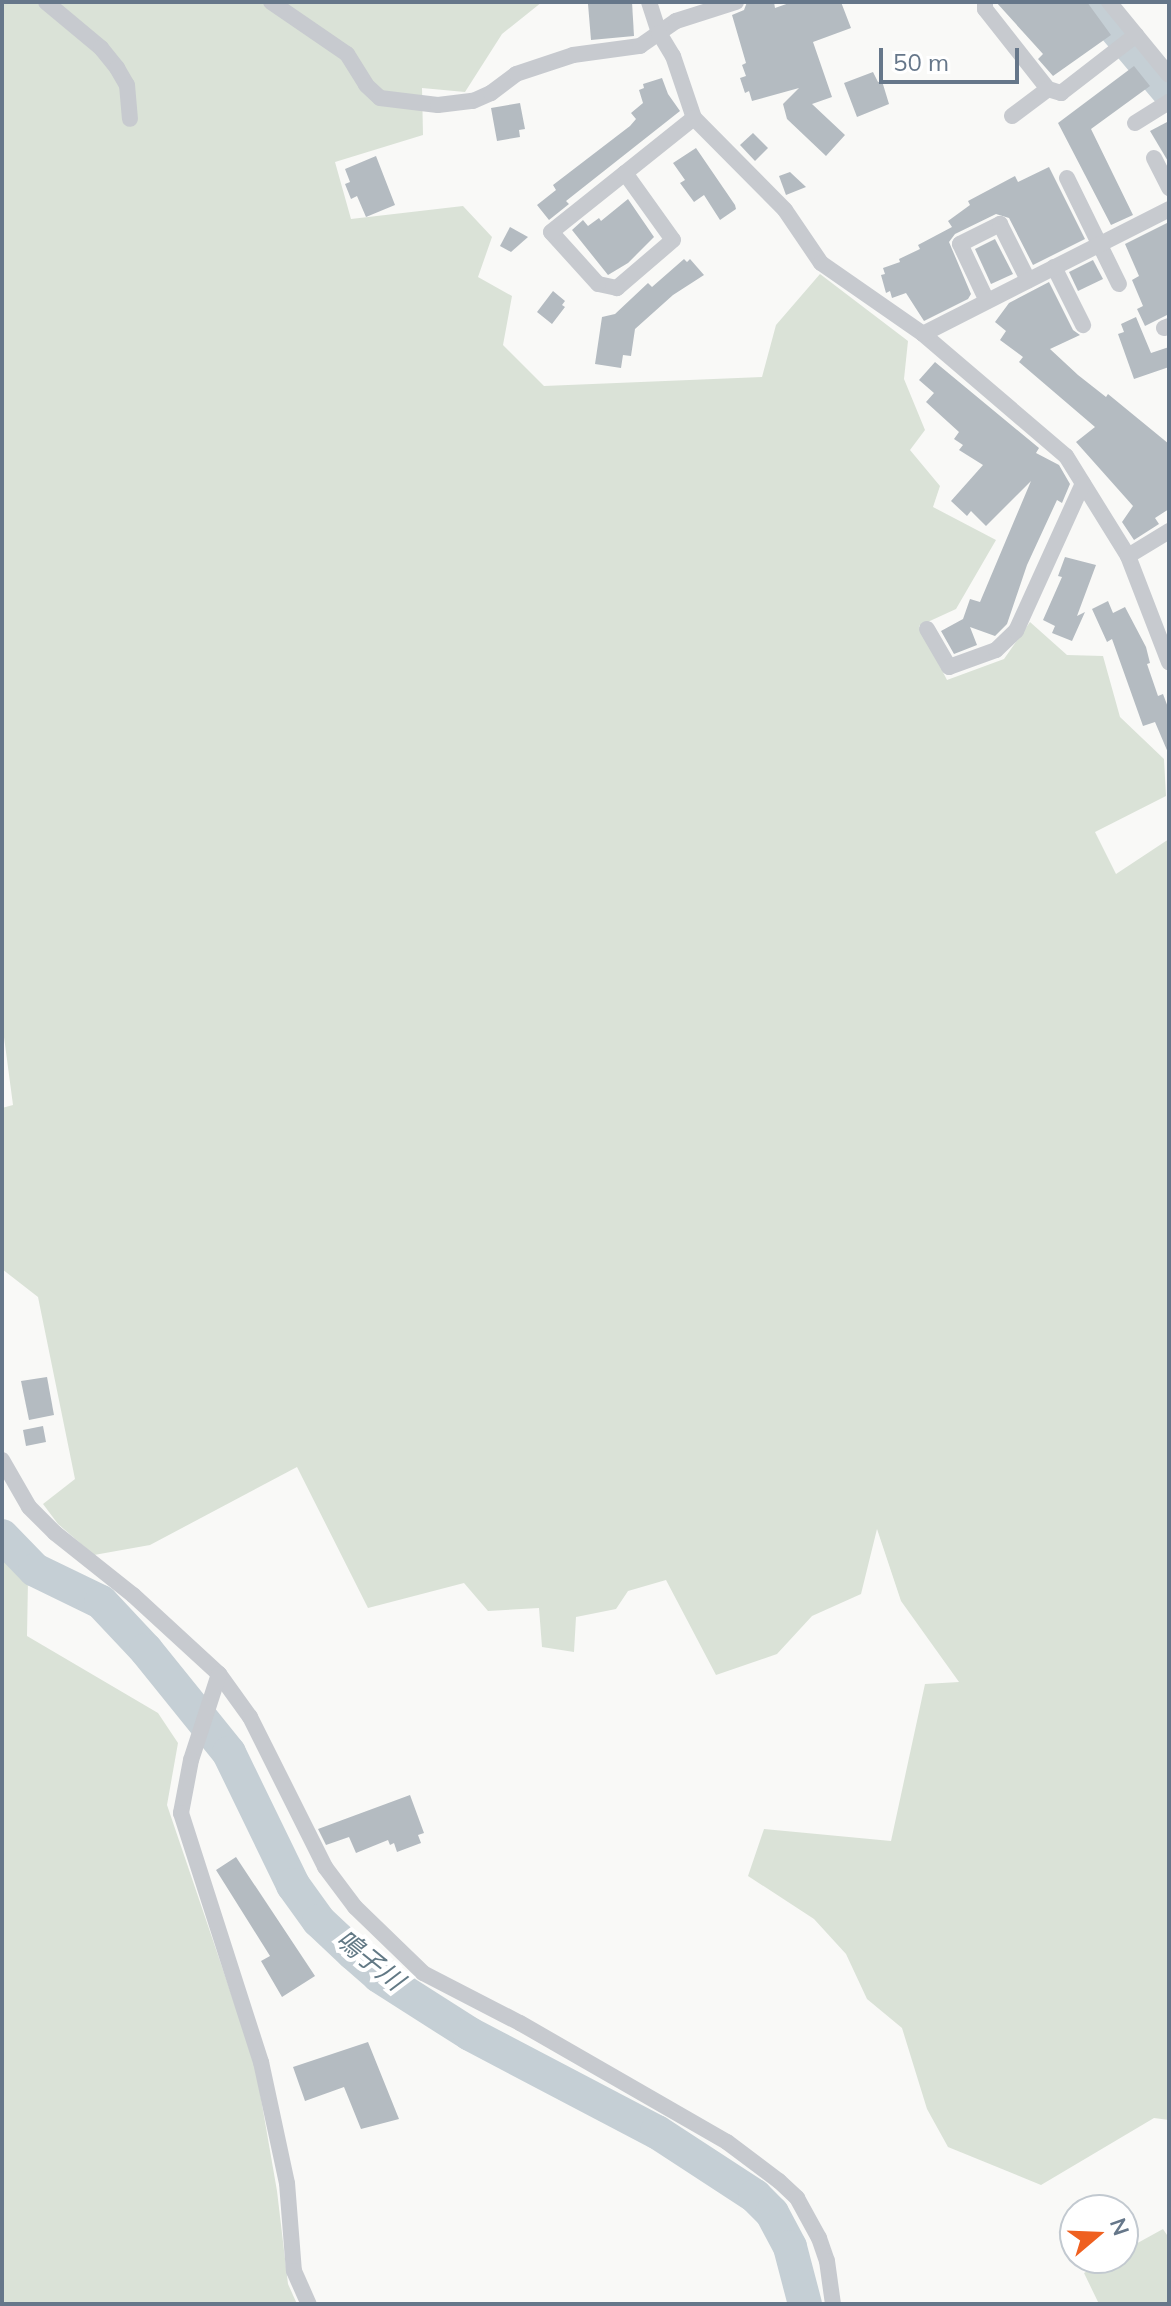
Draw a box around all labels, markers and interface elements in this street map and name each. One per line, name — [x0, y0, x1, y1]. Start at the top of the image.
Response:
scale bar — [883, 32, 1023, 82]
text: 50 m — [893, 47, 949, 77]
water label: 鳴子川 — [330, 1923, 410, 1997]
north arrow — [1059, 2194, 1139, 2274]
text: N — [1104, 2214, 1136, 2239]

